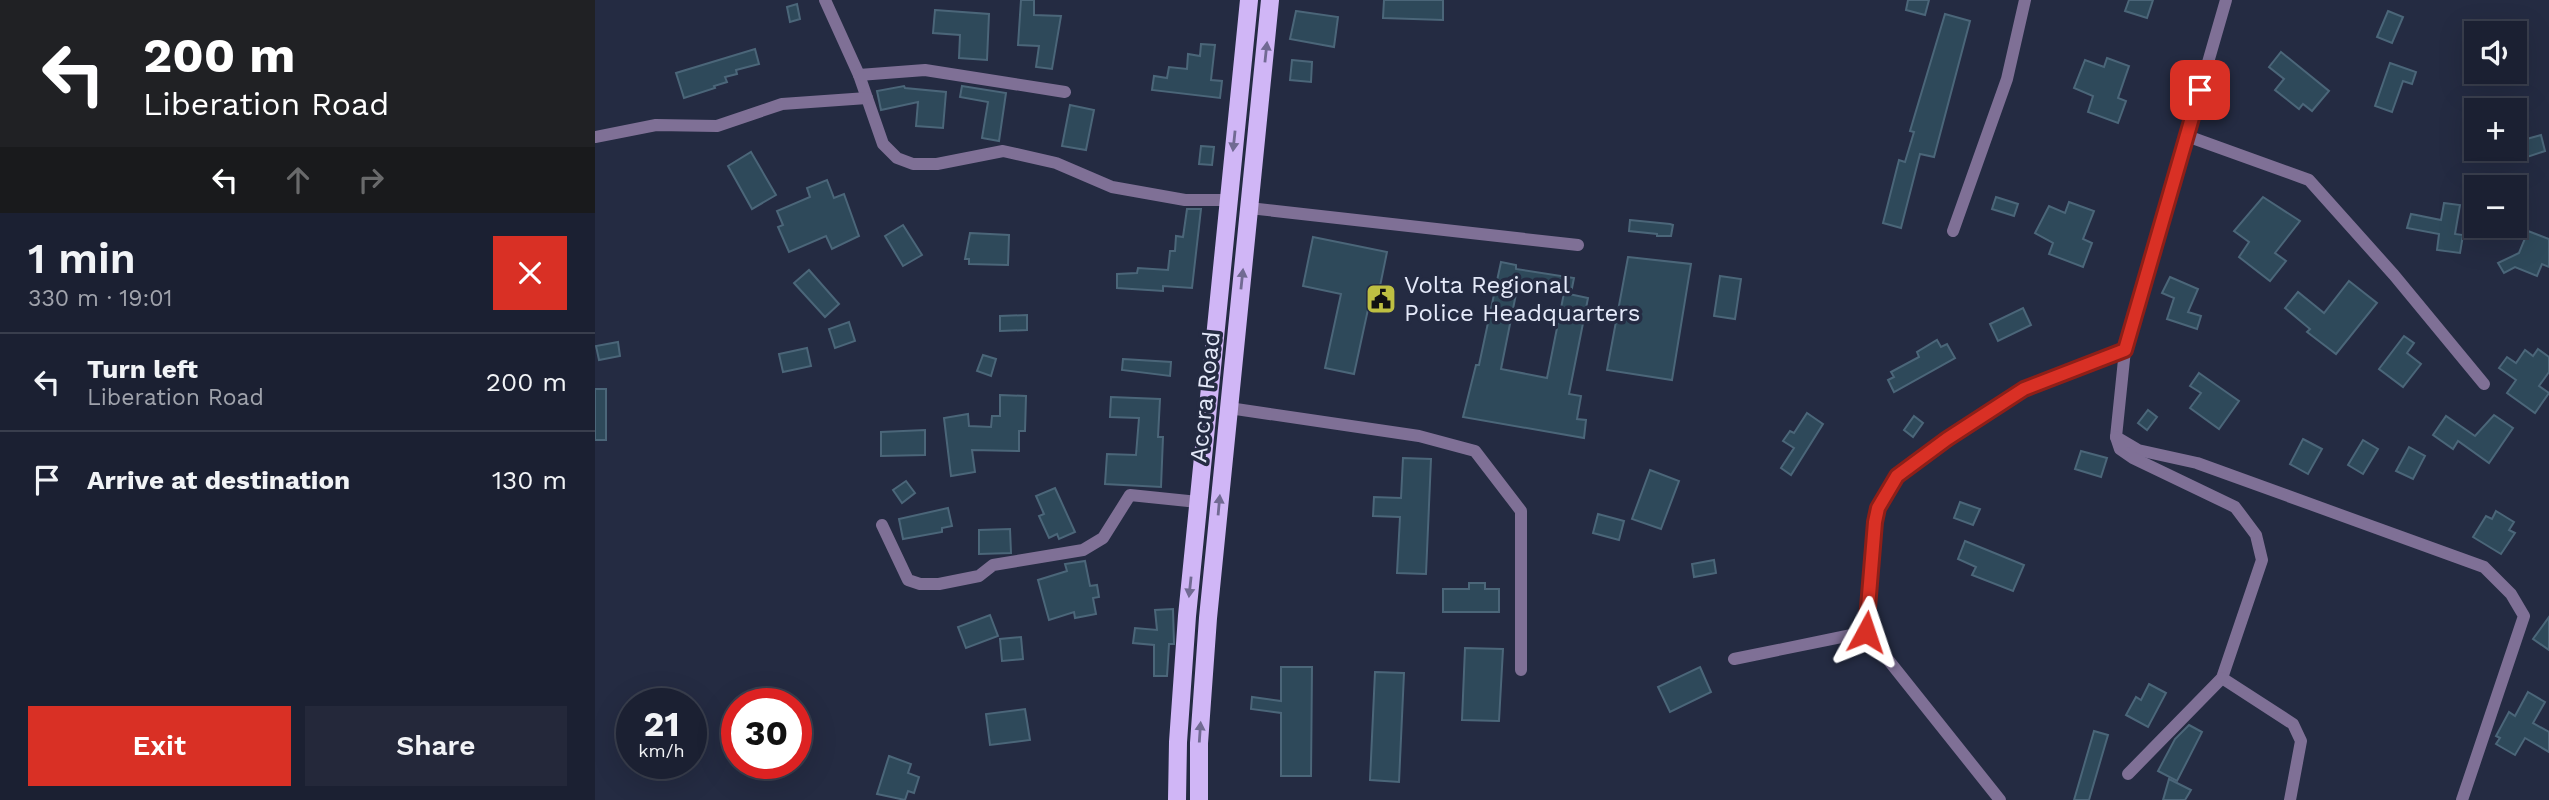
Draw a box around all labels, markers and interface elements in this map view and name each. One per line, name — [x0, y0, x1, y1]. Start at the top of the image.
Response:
map controls — [2464, 21, 2527, 238]
button: sound — [2464, 21, 2527, 84]
text: 200 m — [143, 26, 295, 84]
icon: left — [28, 28, 119, 119]
one-way arrow — [1260, 41, 1271, 63]
pin — [2170, 60, 2230, 120]
icon: arrive — [2181, 71, 2219, 109]
text: Liberation Road — [143, 85, 389, 123]
button: + — [2464, 98, 2527, 161]
one-way arrow — [1228, 130, 1239, 152]
icon: left — [206, 161, 244, 199]
icon: ahead — [279, 161, 317, 199]
icon: right — [352, 161, 390, 199]
button: − — [2464, 175, 2527, 238]
text: 1 min — [28, 234, 136, 283]
button: close — [493, 236, 567, 310]
one-way arrow — [1236, 268, 1247, 290]
place label: Volta Regional Police Headquarters — [1404, 271, 1640, 327]
public building icon: Volta Regional Police Headquarters — [1364, 282, 1398, 316]
text: 330 m · 19:01 — [28, 285, 173, 312]
street label: Accra Road — [1184, 330, 1226, 464]
text: Turn left — [87, 354, 198, 384]
icon: left — [28, 363, 66, 401]
text: 200 m — [486, 367, 567, 397]
text: Liberation Road — [87, 384, 264, 411]
icon: arrive — [28, 461, 66, 499]
text: Arrive at destination — [87, 465, 350, 495]
text: 130 m — [492, 465, 567, 495]
one-way arrow — [1214, 494, 1225, 516]
one-way arrow — [1184, 576, 1195, 598]
position arrow — [1829, 595, 1903, 669]
speed limit sign: 30 — [721, 688, 812, 779]
text: 21 — [644, 703, 679, 745]
button: Exit — [28, 706, 291, 786]
button: Share — [305, 706, 567, 786]
one-way arrow — [1195, 721, 1206, 743]
text: km/h — [638, 740, 685, 761]

